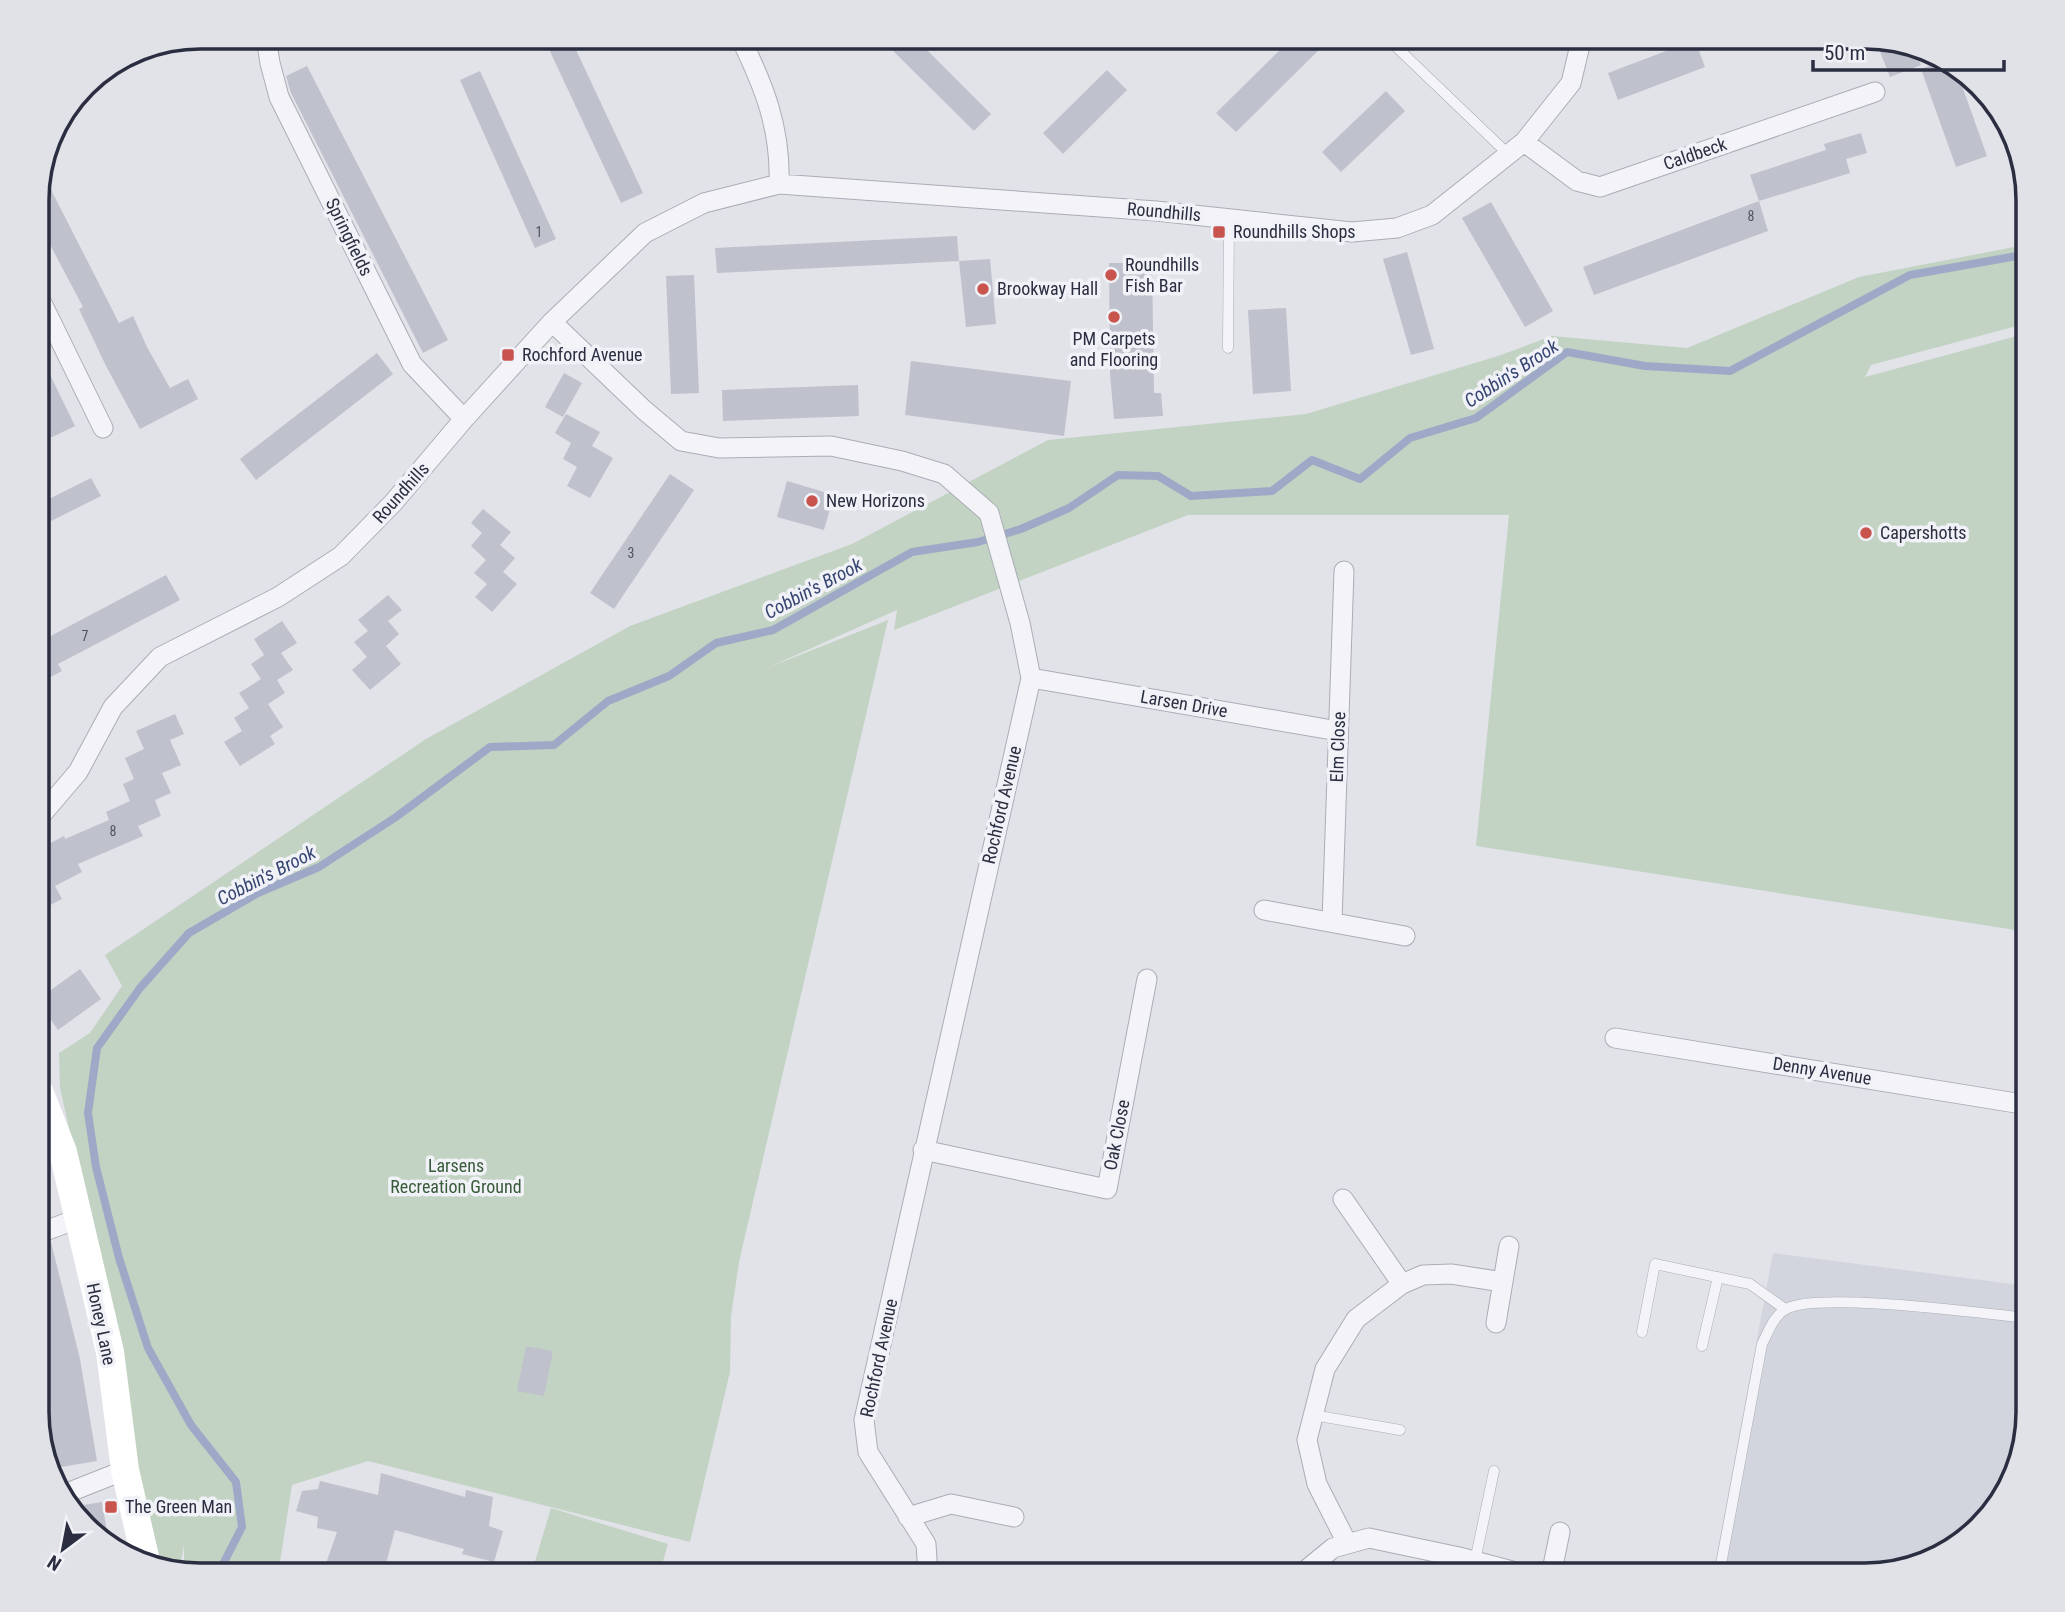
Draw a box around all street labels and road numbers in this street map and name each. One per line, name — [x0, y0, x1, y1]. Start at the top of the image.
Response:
street label: Caldbeck — [1660, 133, 1729, 174]
street label: Springfields — [322, 194, 377, 279]
street label: Roundhills — [1126, 198, 1202, 225]
street label: Roundhills — [368, 458, 433, 527]
street label: Larsen Drive — [1139, 686, 1229, 721]
street label: Elm Close — [1326, 711, 1349, 783]
street label: Rochford Avenue — [978, 744, 1025, 866]
street label: Denny Avenue — [1771, 1052, 1873, 1089]
street label: Oak Close — [1099, 1098, 1134, 1172]
street label: Honey Lane — [83, 1281, 120, 1367]
street label: Rochford Avenue — [856, 1297, 901, 1419]

